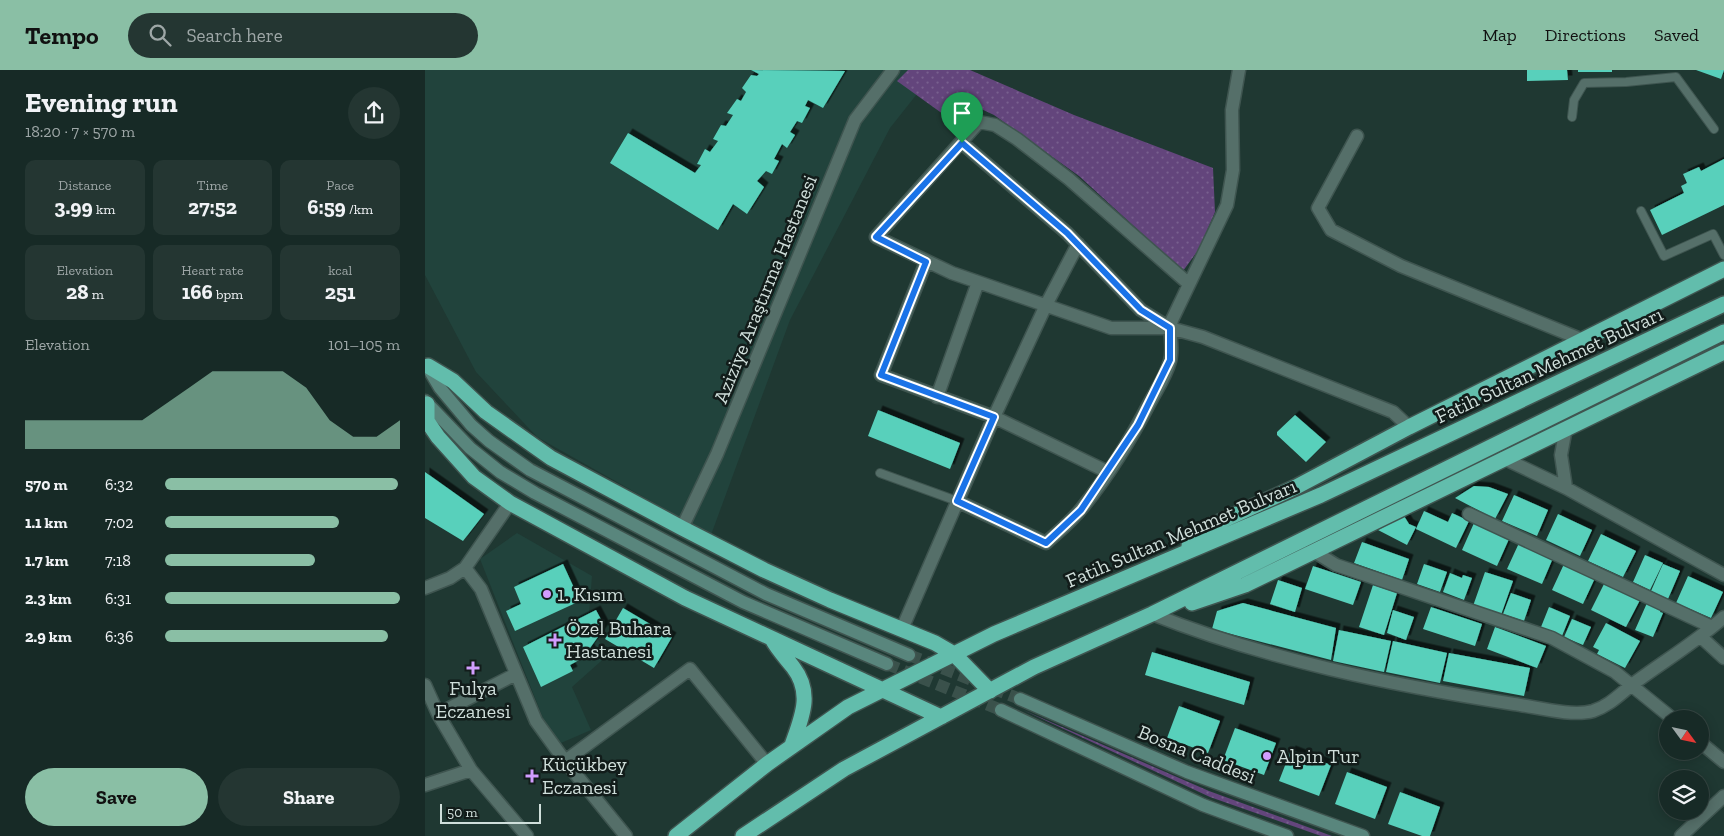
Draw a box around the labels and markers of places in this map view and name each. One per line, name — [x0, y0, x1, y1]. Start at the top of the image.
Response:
pin — [941, 92, 983, 143]
place label: 1. Kısım — [557, 582, 624, 606]
marker: 1. Kısım — [541, 588, 553, 600]
place label: Özel Buhara Hastanesi — [566, 616, 672, 663]
marker: Özel Buhara Hastanesi — [548, 633, 562, 647]
marker: Fulya Eczanesi — [467, 662, 479, 674]
place label: Fulya Eczanesi — [435, 676, 511, 723]
place label: Alpin Tur — [1277, 744, 1360, 768]
marker: Alpin Tur — [1261, 750, 1273, 762]
place label: Küçükbey Eczanesi — [542, 752, 627, 799]
marker: Küçükbey Eczanesi — [526, 770, 538, 782]

